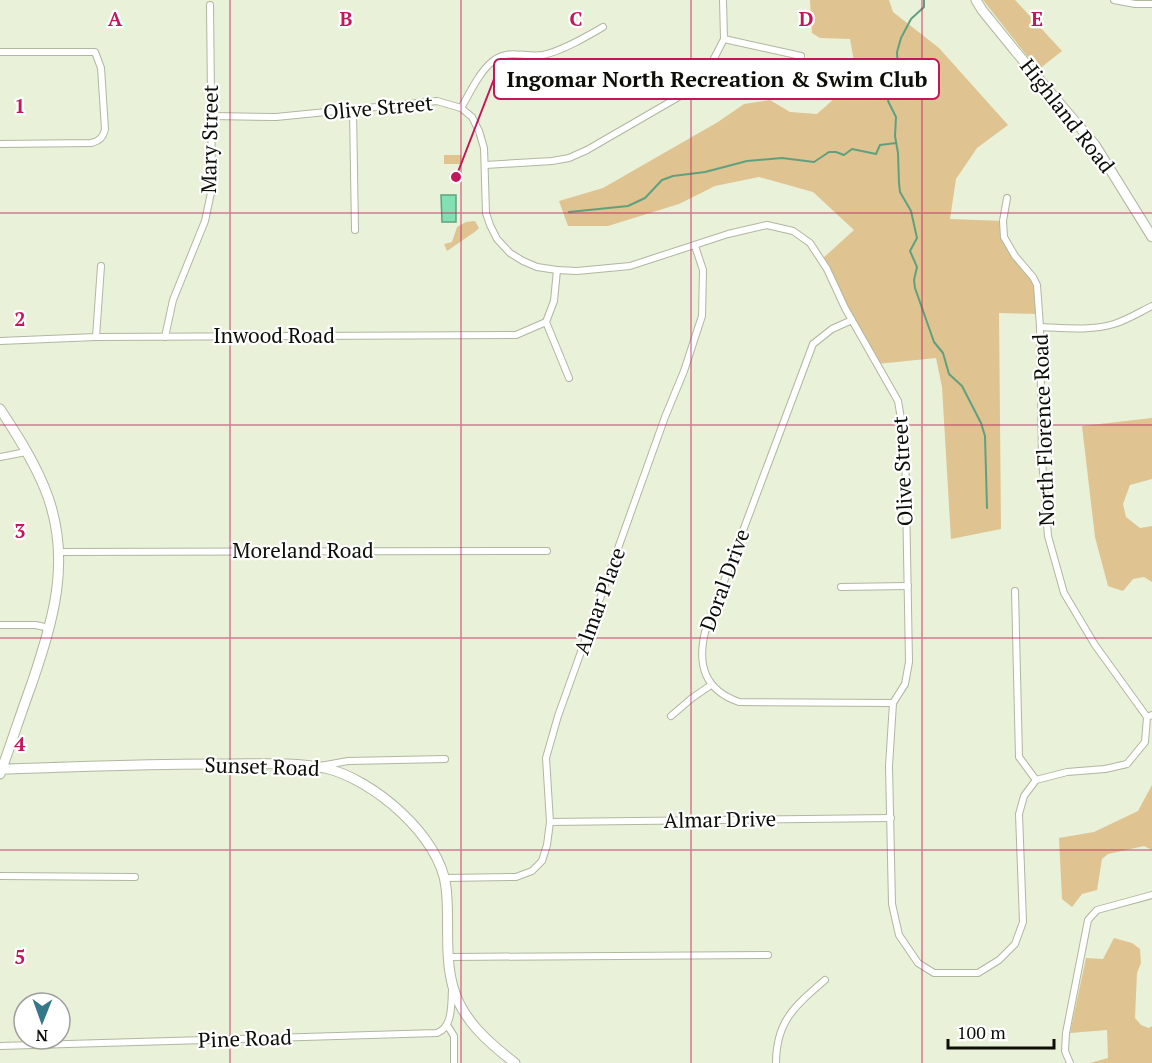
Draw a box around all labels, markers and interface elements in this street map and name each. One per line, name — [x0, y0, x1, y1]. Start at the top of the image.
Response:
text: A — [108, 5, 123, 32]
text: B — [340, 5, 353, 32]
text: C — [569, 5, 583, 32]
text: D — [799, 5, 813, 32]
text: E — [1031, 5, 1043, 32]
street label: Highland Road — [1014, 52, 1122, 179]
callout: Ingomar North Recreation & Swim Club — [494, 59, 939, 99]
text: Ingomar North Recreation & Swim Club — [507, 64, 928, 93]
street label: Mary Street — [194, 84, 224, 194]
street label: Olive Street — [322, 88, 434, 126]
text: 1 — [14, 92, 26, 119]
text: 2 — [14, 305, 26, 332]
street label: Inwood Road — [213, 321, 335, 349]
street label: North Florence Road — [1026, 333, 1060, 527]
street label: Olive Street — [885, 415, 919, 527]
text: 3 — [14, 517, 26, 544]
street label: Doral Drive — [693, 525, 755, 635]
street label: Moreland Road — [232, 536, 374, 564]
street label: Almar Place — [567, 543, 631, 658]
text: 4 — [14, 730, 26, 757]
street label: Sunset Road — [204, 750, 320, 782]
street label: Almar Drive — [663, 804, 777, 834]
text: 5 — [14, 943, 26, 970]
north arrow — [12, 991, 72, 1051]
scale bar — [948, 1012, 1054, 1050]
text: 100 m — [957, 1020, 1006, 1044]
street label: Pine Road — [198, 1022, 293, 1054]
text: N — [35, 1025, 48, 1047]

